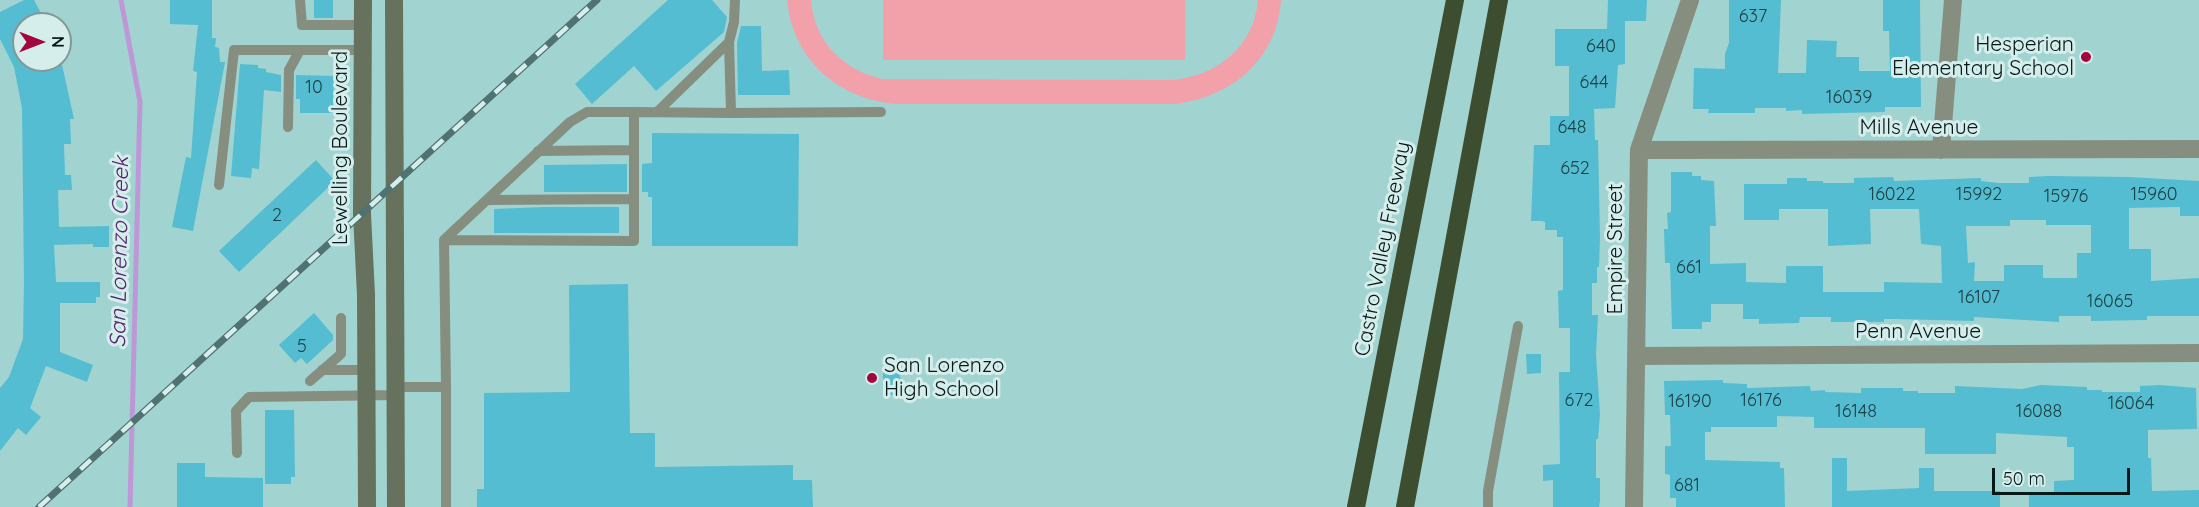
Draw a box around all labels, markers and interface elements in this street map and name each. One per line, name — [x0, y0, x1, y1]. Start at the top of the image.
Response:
house number: 637 — [1739, 6, 1767, 28]
north arrow — [12, 12, 72, 72]
place label: Hesperian Elementary School — [1892, 32, 2074, 82]
text: N — [48, 36, 68, 48]
house number: 640 — [1586, 36, 1616, 58]
marker: Hesperian Elementary School — [2079, 50, 2093, 64]
street label: Lewelling Boulevard — [328, 51, 354, 245]
house number: 644 — [1580, 72, 1608, 94]
house number: 10 — [305, 77, 323, 99]
house number: 16039 — [1826, 87, 1872, 109]
street label: Mills Avenue — [1860, 115, 1978, 141]
house number: 648 — [1557, 117, 1587, 139]
street label: Castro Valley Freeway — [1350, 139, 1416, 359]
water label: San Lorenzo Creek — [105, 156, 135, 348]
house number: 652 — [1560, 158, 1590, 180]
street label: Empire Street — [1603, 184, 1629, 314]
house number: 16022 — [1869, 184, 1915, 206]
house number: 15992 — [1956, 184, 2002, 206]
house number: 15960 — [2131, 184, 2177, 206]
house number: 15976 — [2044, 186, 2088, 208]
house number: 2 — [272, 205, 282, 227]
house number: 661 — [1676, 257, 1702, 279]
house number: 16107 — [1958, 287, 2000, 309]
house number: 16065 — [2087, 291, 2133, 313]
street label: Penn Avenue — [1855, 319, 1981, 345]
house number: 5 — [297, 336, 307, 358]
place label: San Lorenzo High School — [884, 353, 1004, 403]
marker: San Lorenzo High School — [865, 371, 879, 385]
house number: 672 — [1565, 390, 1593, 412]
house number: 16176 — [1740, 390, 1782, 412]
house number: 16190 — [1668, 391, 1712, 413]
house number: 16064 — [2108, 393, 2154, 415]
house number: 16148 — [1835, 401, 1877, 423]
house number: 16088 — [2016, 401, 2062, 423]
scale bar — [1995, 456, 2133, 494]
text: 50 m — [2003, 467, 2045, 490]
house number: 681 — [1674, 475, 1700, 497]

